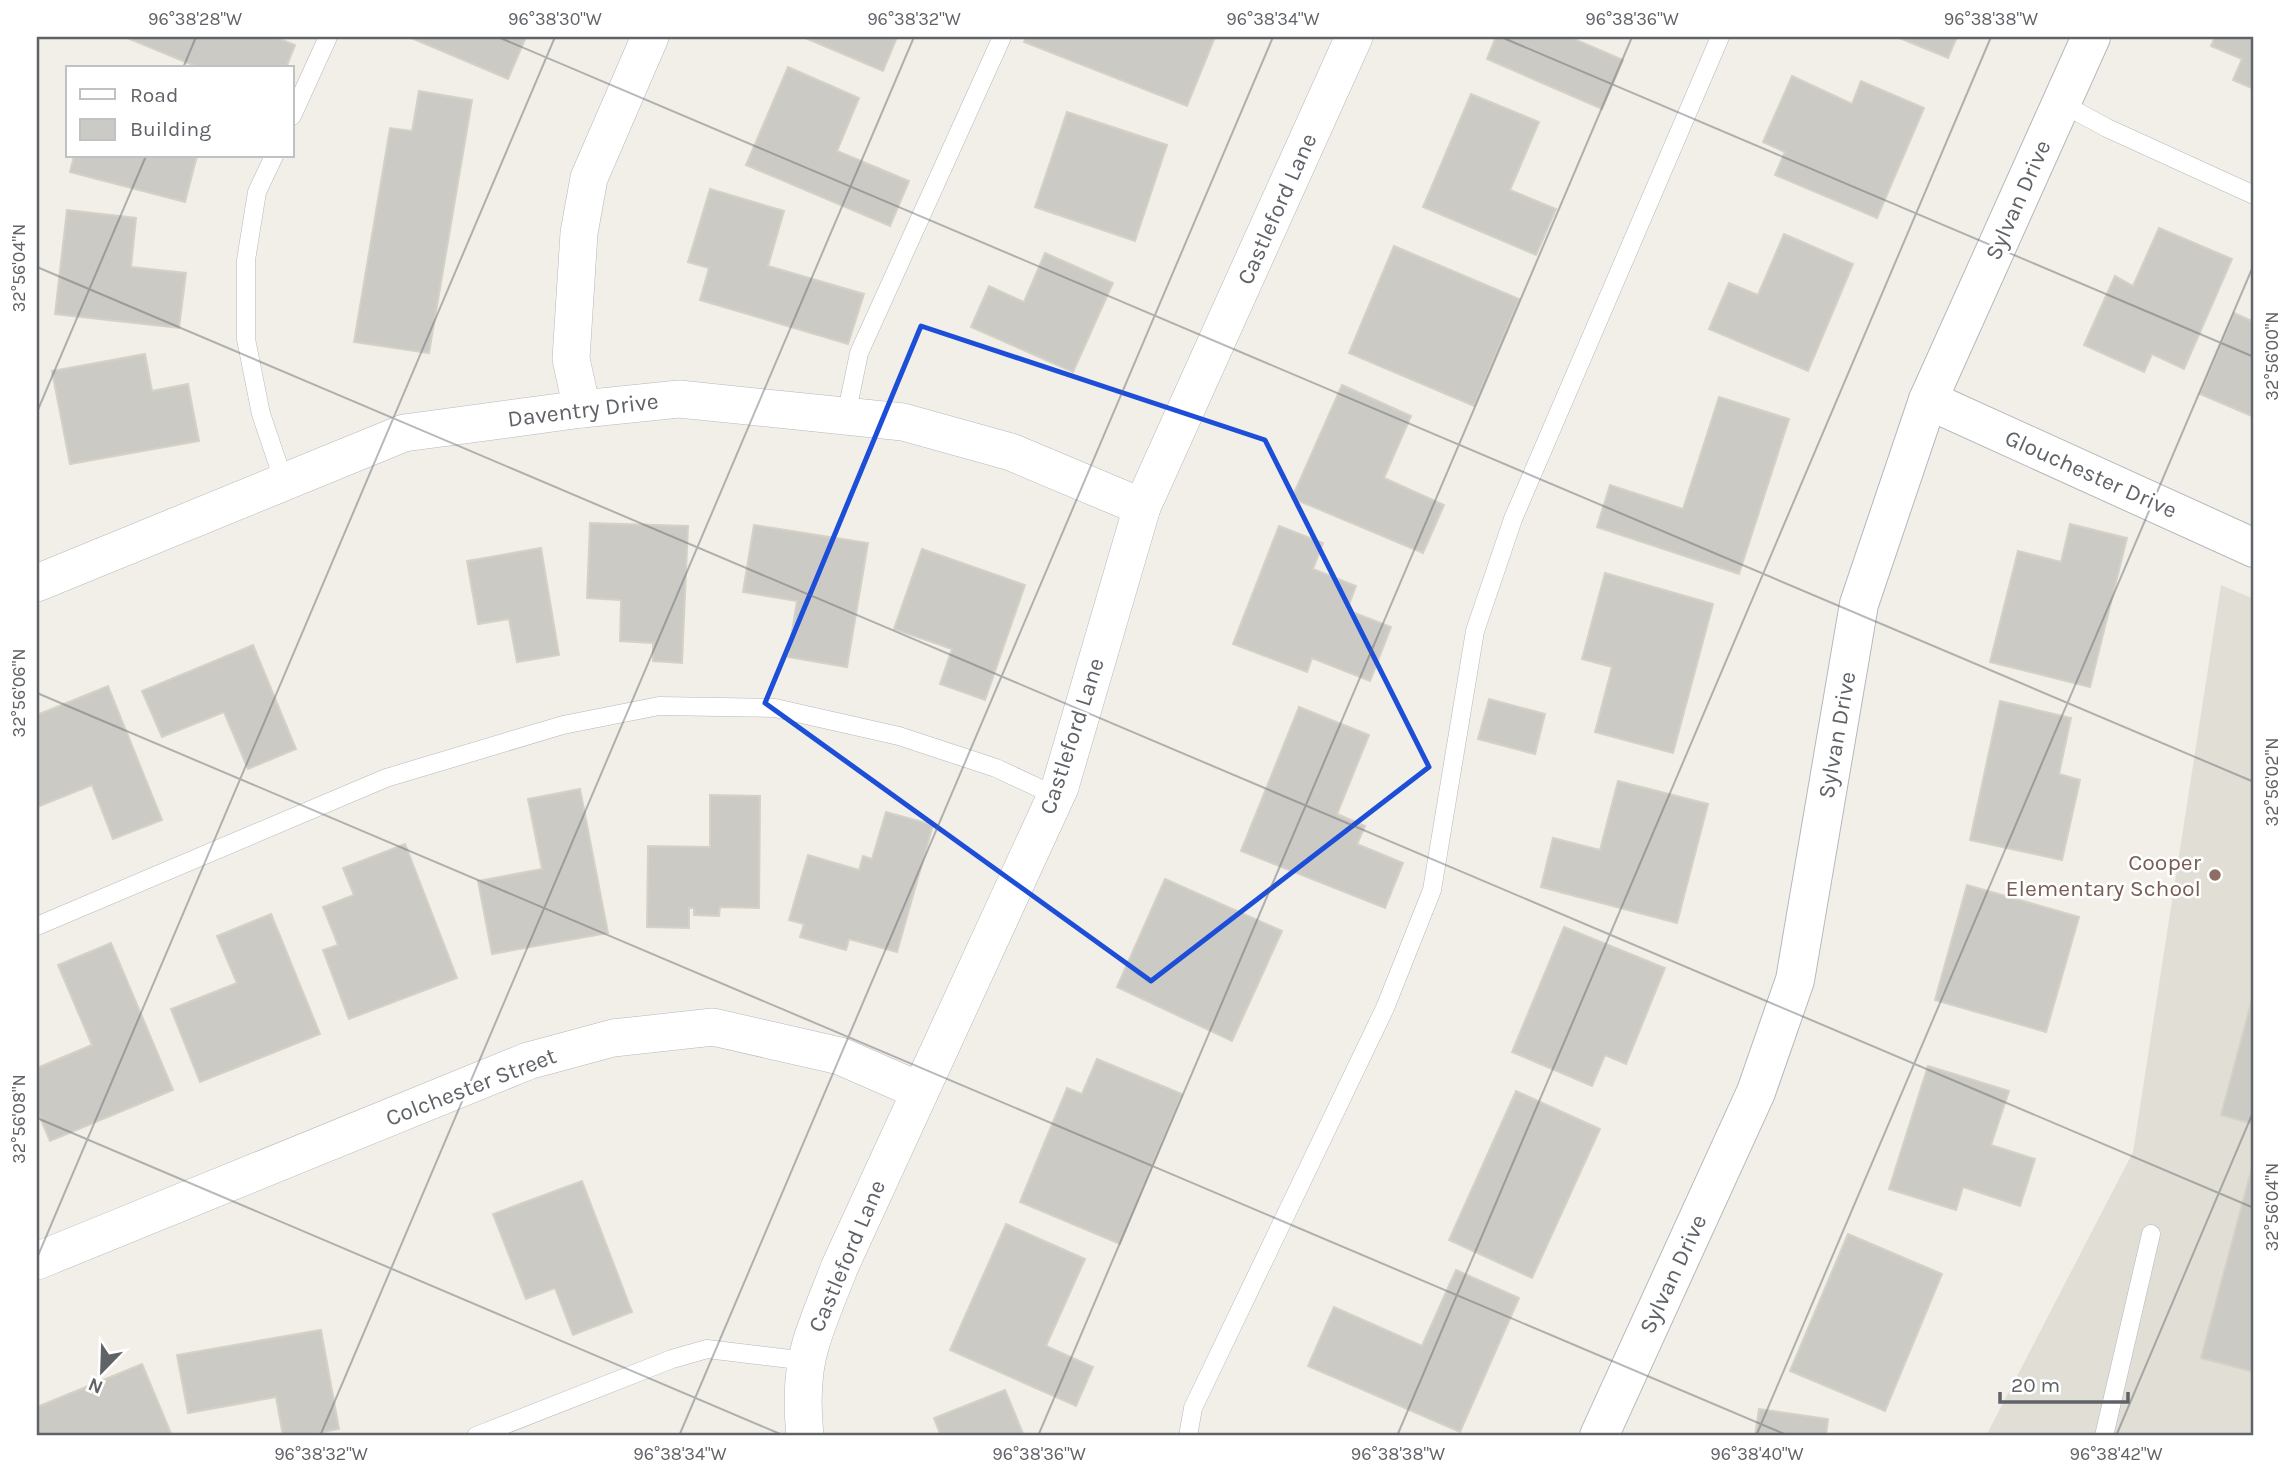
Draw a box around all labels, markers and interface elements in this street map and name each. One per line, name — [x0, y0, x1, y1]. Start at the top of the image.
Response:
text: 96°38'28"W — [148, 8, 242, 30]
text: 96°38'30"W — [508, 8, 602, 30]
text: 96°38'32"W — [867, 8, 961, 30]
text: 96°38'34"W — [1226, 8, 1320, 30]
text: 96°38'36"W — [1585, 8, 1679, 30]
text: 96°38'38"W — [1944, 8, 2038, 30]
legend — [66, 66, 294, 158]
text: Road — [130, 83, 178, 107]
text: Building — [130, 117, 211, 141]
street label: Castleford Lane — [1232, 129, 1322, 289]
street label: Sylvan Drive — [1980, 136, 2056, 264]
text: 32°56'04"N — [8, 224, 30, 312]
text: 32°56'00"N — [2261, 311, 2283, 401]
street label: Daventry Drive — [506, 387, 660, 433]
street label: Glouchester Drive — [2001, 424, 2181, 524]
text: 32°56'06"N — [8, 649, 30, 737]
street label: Castleford Lane — [1034, 654, 1110, 818]
street label: Sylvan Drive — [1813, 669, 1861, 801]
text: 32°56'02"N — [2261, 737, 2283, 827]
place label: Cooper Elementary School — [2006, 849, 2202, 902]
marker: Cooper Elementary School — [2207, 867, 2223, 883]
street label: Colchester Street — [382, 1042, 560, 1132]
text: 32°56'08"N — [8, 1074, 30, 1164]
text: 32°56'04"N — [2261, 1163, 2283, 1251]
street label: Castleford Lane — [803, 1176, 891, 1336]
street label: Sylvan Drive — [1634, 1210, 1712, 1338]
north arrow — [66, 1336, 136, 1406]
scale bar — [2000, 1361, 2128, 1405]
text: N — [85, 1373, 106, 1399]
text: 20 m — [2011, 1373, 2060, 1397]
text: 96°38'32"W — [274, 1443, 368, 1465]
text: 96°38'34"W — [633, 1443, 727, 1465]
text: 96°38'36"W — [992, 1443, 1086, 1465]
text: 96°38'38"W — [1351, 1443, 1445, 1465]
text: 96°38'40"W — [1710, 1443, 1804, 1465]
text: 96°38'42"W — [2069, 1443, 2163, 1465]

